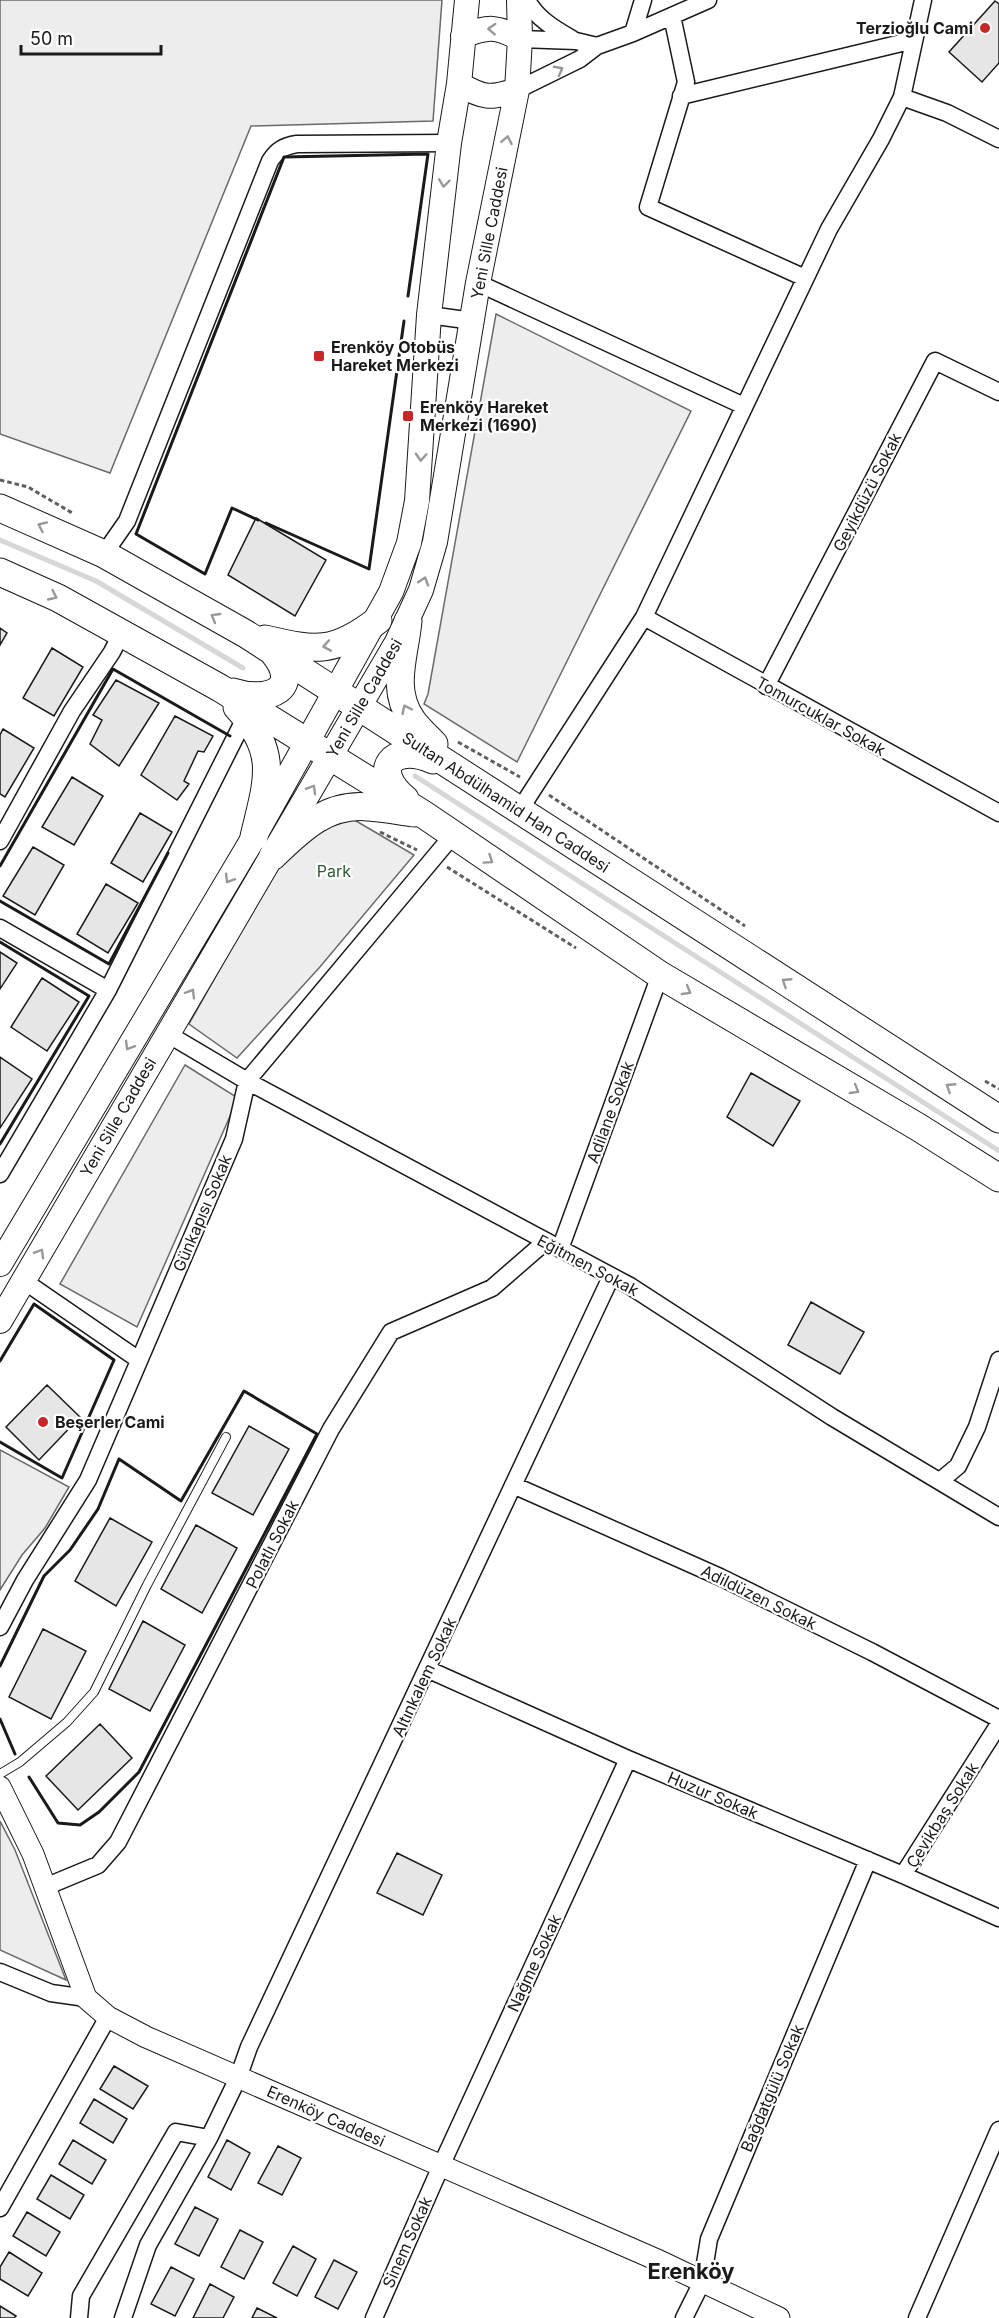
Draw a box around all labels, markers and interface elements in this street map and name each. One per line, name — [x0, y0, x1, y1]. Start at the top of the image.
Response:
scale bar — [21, 18, 160, 56]
place label: Terzioğlu Cami — [856, 18, 973, 38]
marker: Terzioğlu Cami — [978, 21, 992, 35]
one-way arrow — [488, 22, 497, 35]
text: 50 m — [30, 28, 73, 49]
one-way arrow — [552, 66, 563, 78]
one-way arrow — [500, 135, 513, 145]
street label: Yeni Sille Caddesi — [466, 165, 512, 301]
one-way arrow — [439, 178, 451, 188]
place label: Erenköy Otobüs Hareket Merkezi — [331, 337, 459, 375]
marker: Erenköy Otobüs Hareket Merkezi — [312, 349, 326, 363]
place label: Erenköy Hareket Merkezi (1690) — [420, 397, 549, 435]
marker: Erenköy Hareket Merkezi (1690) — [401, 409, 415, 423]
street label: Geyikdüzü Sokak — [828, 429, 906, 555]
one-way arrow — [414, 453, 427, 462]
one-way arrow — [38, 521, 49, 533]
one-way arrow — [416, 576, 429, 587]
one-way arrow — [47, 588, 58, 600]
one-way arrow — [211, 613, 221, 624]
street label: Yeni Sille Caddesi — [322, 635, 406, 761]
one-way arrow — [322, 639, 332, 652]
street label: Tomurcuklar Sokak — [753, 672, 889, 760]
one-way arrow — [401, 705, 413, 716]
street label: Sultan Abdülhamid Han Caddesi — [398, 727, 614, 877]
one-way arrow — [304, 785, 316, 796]
one-way arrow — [483, 853, 494, 864]
park label: Park — [317, 861, 351, 881]
one-way arrow — [225, 873, 236, 883]
one-way arrow — [782, 977, 792, 989]
one-way arrow — [681, 984, 691, 995]
one-way arrow — [183, 989, 195, 999]
one-way arrow — [125, 1040, 137, 1050]
street label: Yeni Sille Caddesi — [76, 1054, 160, 1180]
street label: Adilane Sokak — [582, 1058, 638, 1166]
one-way arrow — [849, 1082, 859, 1094]
one-way arrow — [946, 1083, 956, 1095]
street label: Günkapısı Sokak — [168, 1151, 236, 1275]
street label: Eğitmen Sokak — [534, 1230, 642, 1300]
one-way arrow — [33, 1249, 44, 1259]
place label: Beşerler Cami — [55, 1412, 165, 1432]
marker: Beşerler Cami — [36, 1415, 50, 1429]
street label: Polatlı Sokak — [241, 1496, 303, 1592]
street label: Adildüzen Sokak — [698, 1560, 820, 1634]
street label: Altınkalem Sokak — [388, 1614, 461, 1740]
street label: Çevikbaş Sokak — [902, 1758, 983, 1871]
street label: Huzur Sokak — [665, 1767, 762, 1823]
street label: Nağme Sokak — [503, 1911, 565, 2015]
street label: Bağdatgülü Sokak — [736, 2021, 808, 2155]
street label: Erenköy Caddesi — [264, 2081, 388, 2151]
street label: Sinem Sokak — [378, 2193, 436, 2291]
district label: Erenköy — [647, 2258, 735, 2284]

